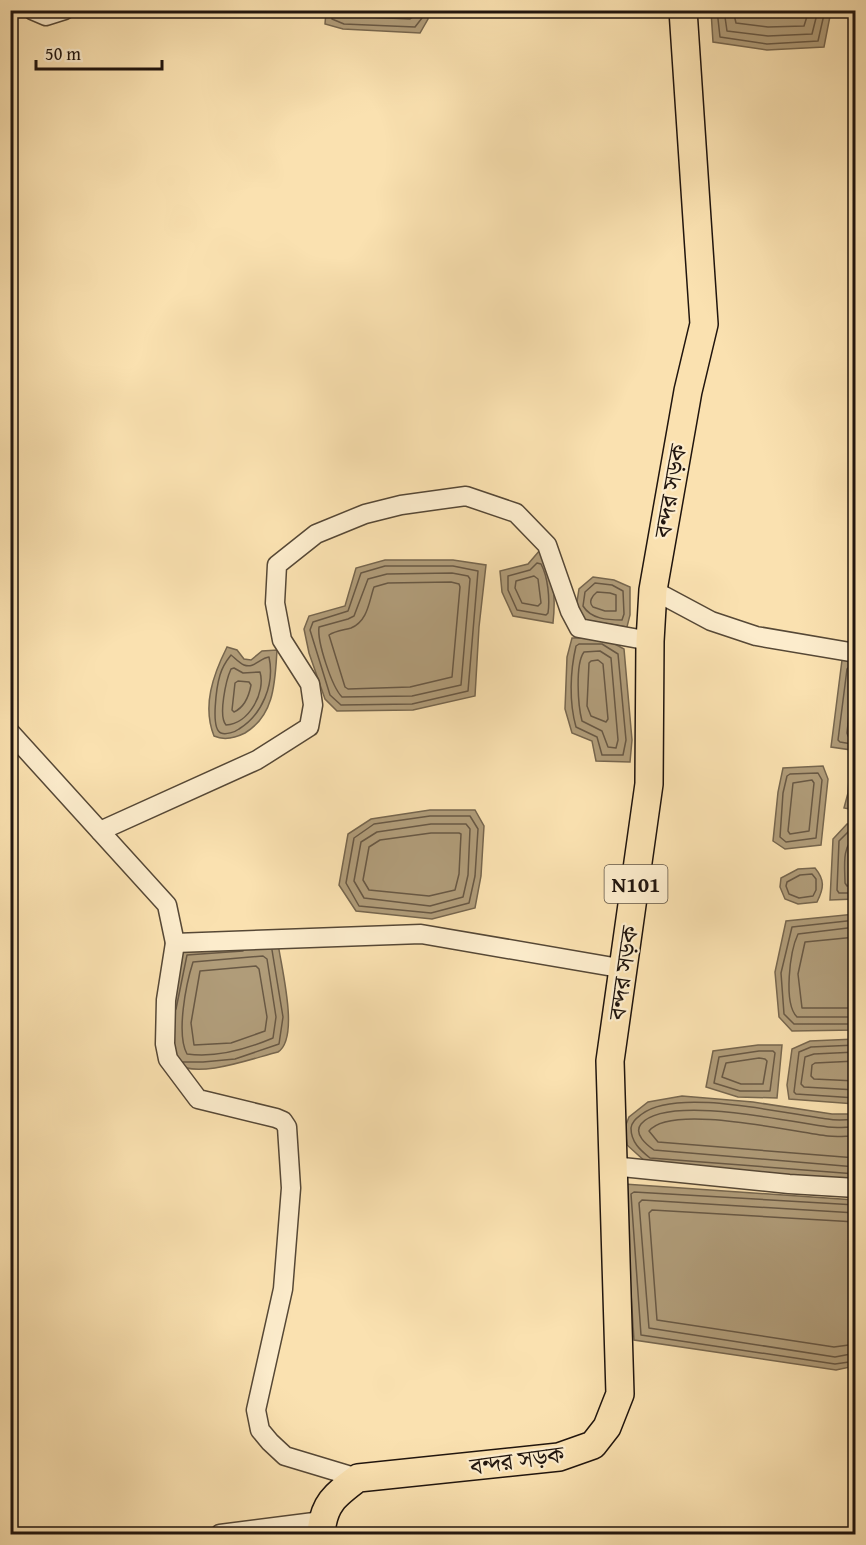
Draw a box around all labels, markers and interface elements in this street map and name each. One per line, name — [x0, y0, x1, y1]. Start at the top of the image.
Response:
scale bar — [36, 33, 162, 71]
text: 50 m — [45, 40, 81, 67]
street label: বন্দর সড়ক — [644, 440, 696, 542]
road number: N101 — [604, 865, 668, 903]
street label: বন্দর সড়ক — [599, 923, 647, 1023]
street label: বন্দর সড়ক — [467, 1436, 567, 1484]

